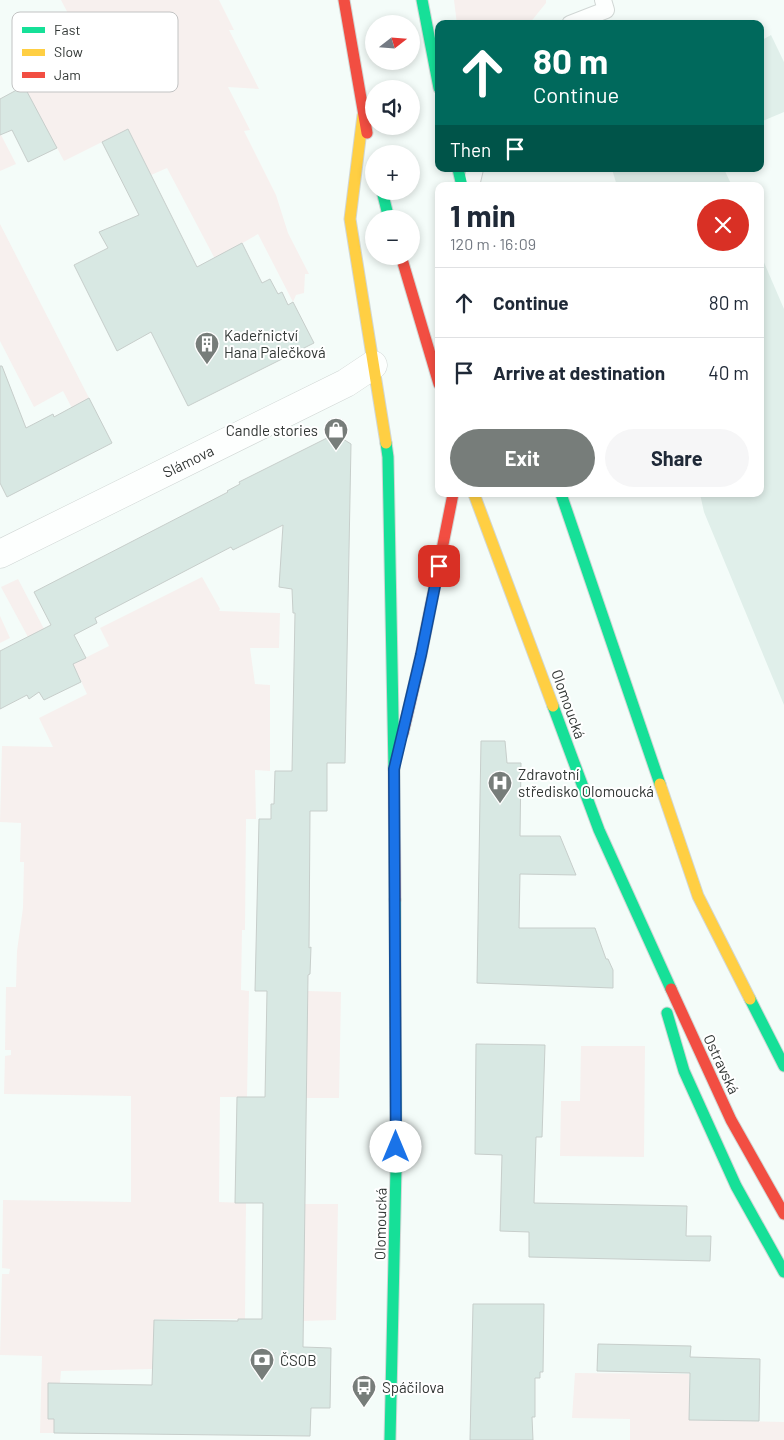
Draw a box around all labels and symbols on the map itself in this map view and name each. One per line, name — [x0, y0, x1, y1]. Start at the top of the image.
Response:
legend — [12, 12, 178, 92]
north arrow — [365, 15, 420, 70]
text: Fast — [54, 21, 80, 38]
text: Slow — [54, 43, 83, 60]
text: Jam — [54, 66, 81, 83]
place label: Kadeřnictví Hana Palečková — [224, 326, 326, 361]
building icon: Kadeřnictví Hana Palečková — [194, 331, 220, 365]
shop icon: Candle stories — [323, 417, 349, 451]
place label: Candle stories — [226, 421, 318, 439]
street label: Slámova — [159, 441, 217, 481]
pin — [418, 545, 460, 587]
street label: Olomoucká — [548, 667, 590, 741]
place label: Zdravotní středisko Olomoucká — [518, 765, 654, 800]
hospital icon: Zdravotní středisko Olomoucká — [487, 770, 513, 804]
street label: Ostravská — [700, 1031, 744, 1097]
position arrow — [369, 1120, 421, 1172]
street label: Olomoucká — [370, 1188, 390, 1260]
bank icon: ČSOB — [249, 1347, 275, 1381]
place label: ČSOB — [280, 1351, 317, 1369]
bus stop icon: Spáčilova — [351, 1374, 377, 1408]
place label: Spáčilova — [382, 1378, 444, 1396]

